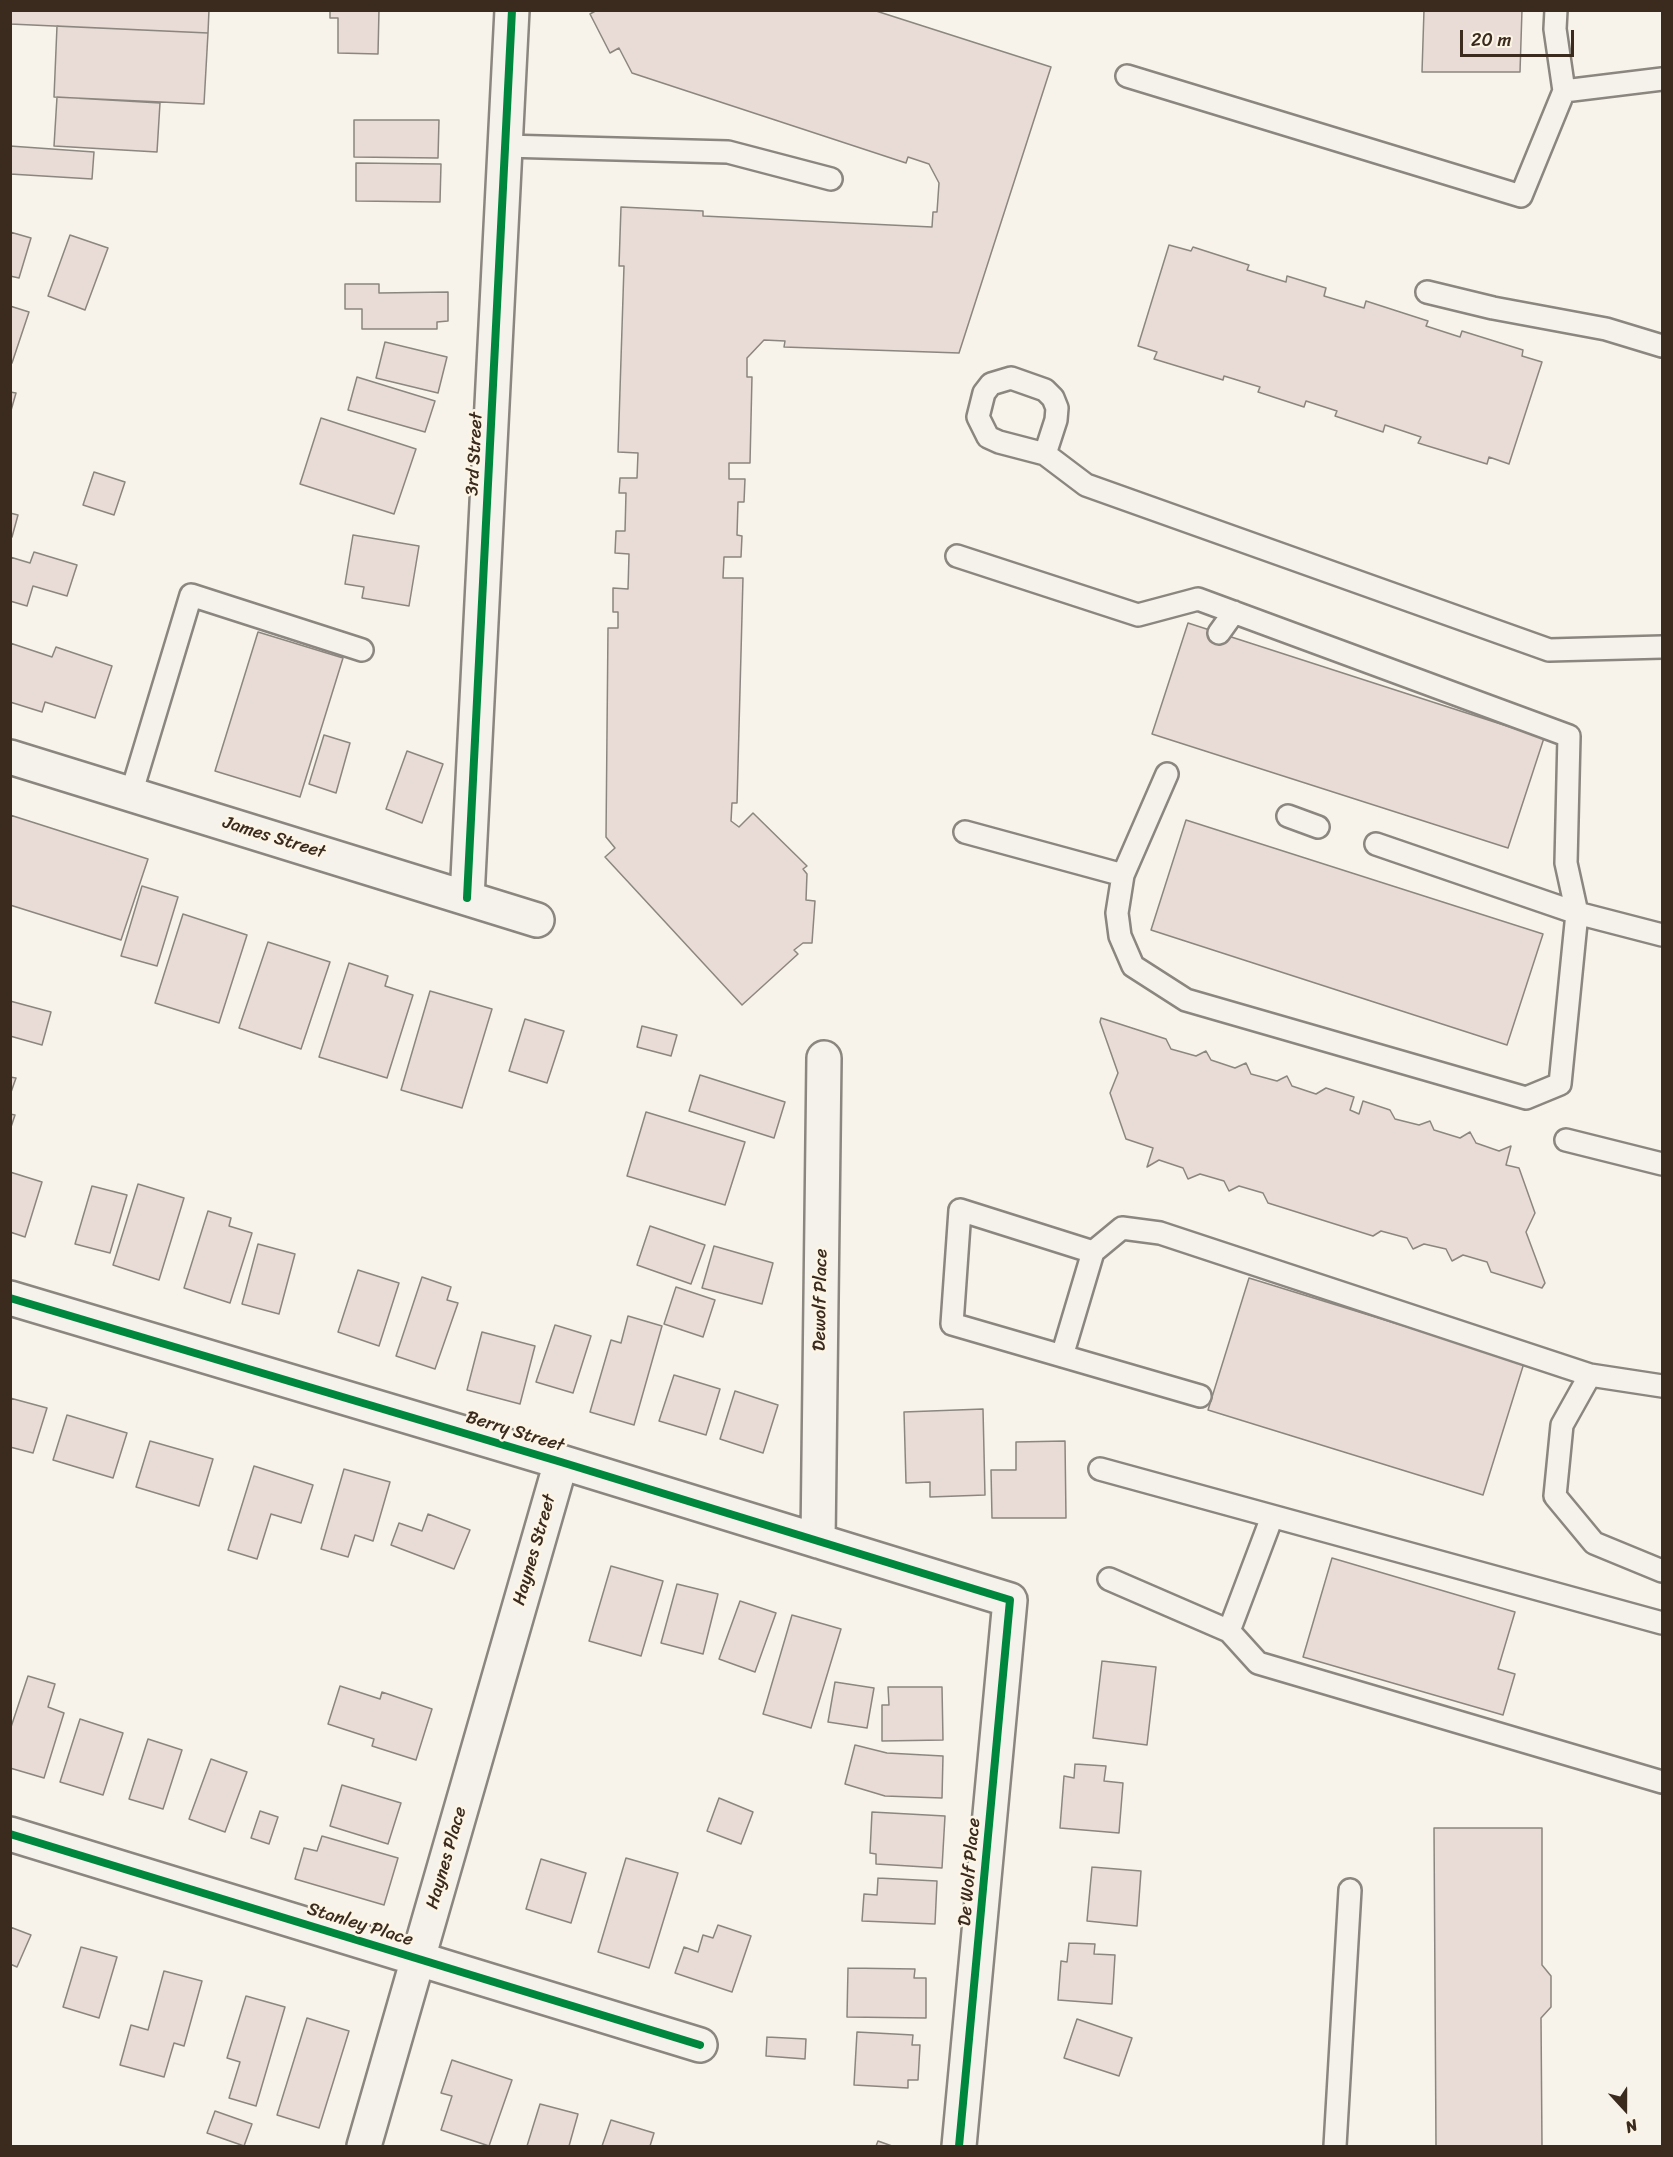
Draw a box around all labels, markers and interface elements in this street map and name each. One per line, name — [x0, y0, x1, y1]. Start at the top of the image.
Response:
scale bar — [1463, 18, 1577, 56]
text: 20 m — [1471, 24, 1511, 56]
street label: 3rd Street — [462, 412, 488, 496]
street label: James Street — [220, 812, 328, 864]
street label: Dewolf Place — [809, 1249, 833, 1351]
street label: Berry Street — [463, 1407, 567, 1457]
street label: Haynes Street — [509, 1492, 561, 1608]
street label: Haynes Place — [422, 1804, 472, 1912]
street label: De Wolf Place — [955, 1817, 985, 1927]
street label: Stanley Place — [304, 1899, 416, 1951]
north arrow — [1595, 2079, 1655, 2139]
text: N — [1621, 2111, 1642, 2142]

